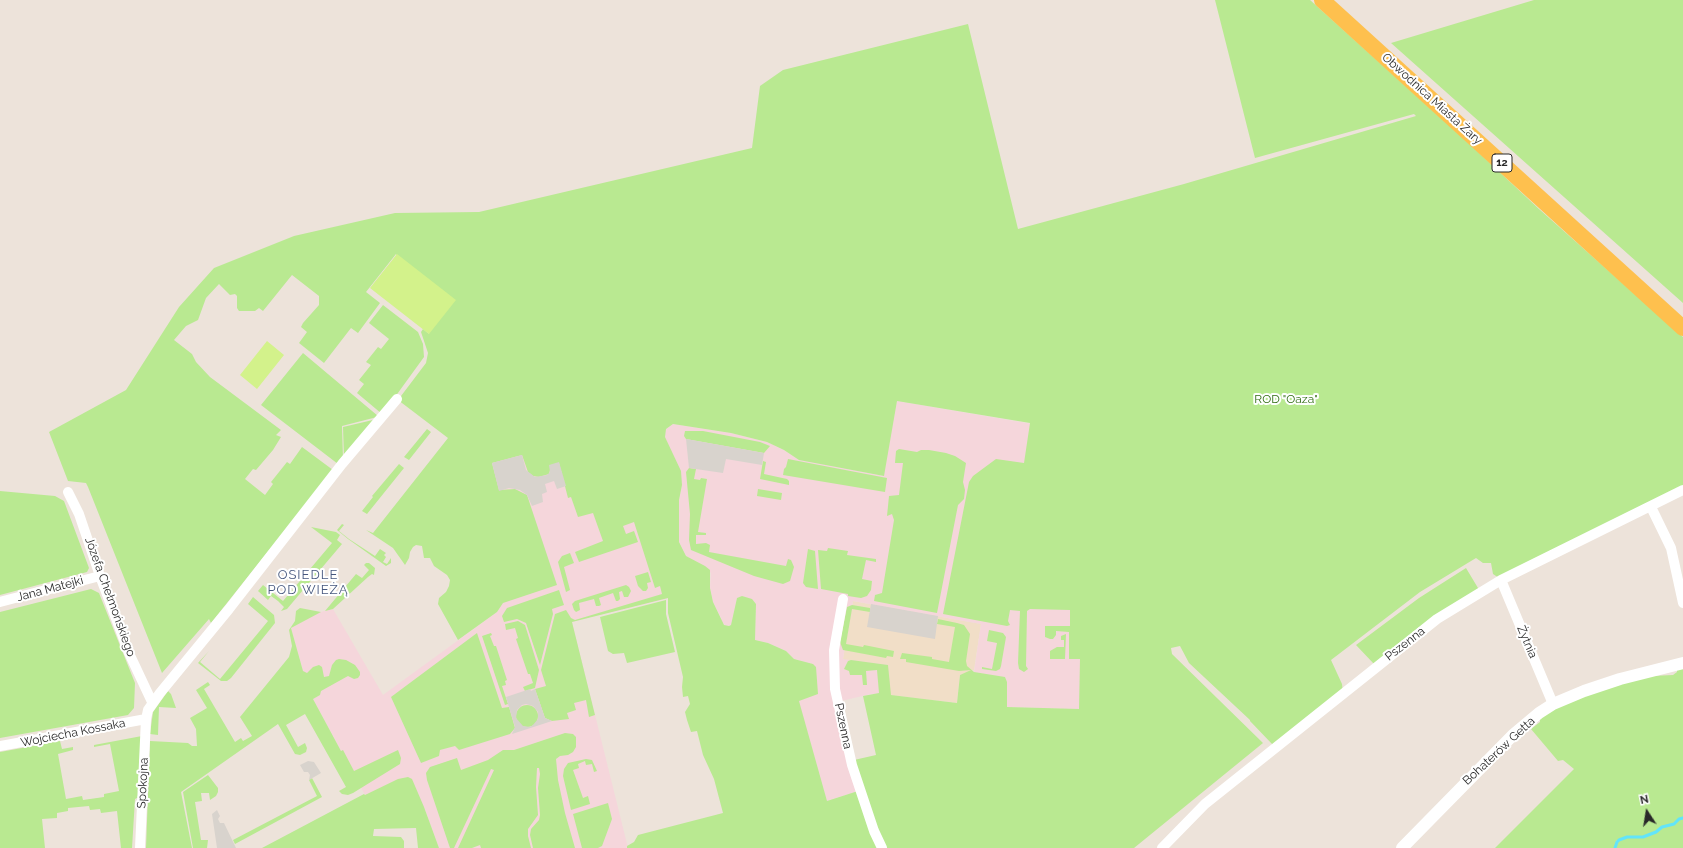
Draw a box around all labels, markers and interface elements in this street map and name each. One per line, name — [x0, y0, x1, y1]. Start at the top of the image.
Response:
street label: Obwodnica Miasta Żary — [1379, 50, 1485, 148]
road number: 12 — [1492, 154, 1512, 172]
park label: ROD "Oaza" — [1254, 392, 1318, 406]
street label: Józefa Chełmońskiego — [82, 535, 138, 659]
district label: OSIEDLE POD WIEŻĄ — [267, 567, 349, 598]
street label: Jana Matejki — [15, 573, 85, 605]
street label: Pszenna — [1382, 624, 1428, 664]
street label: Żytnia — [1514, 624, 1540, 660]
street label: Pszenna — [831, 702, 855, 750]
street label: Bohaterów Getta — [1460, 714, 1538, 788]
street label: Wojciecha Kossaka — [19, 716, 127, 750]
street label: Spokojna — [134, 757, 152, 809]
north arrow — [1627, 792, 1667, 832]
text: N — [1639, 793, 1650, 807]

